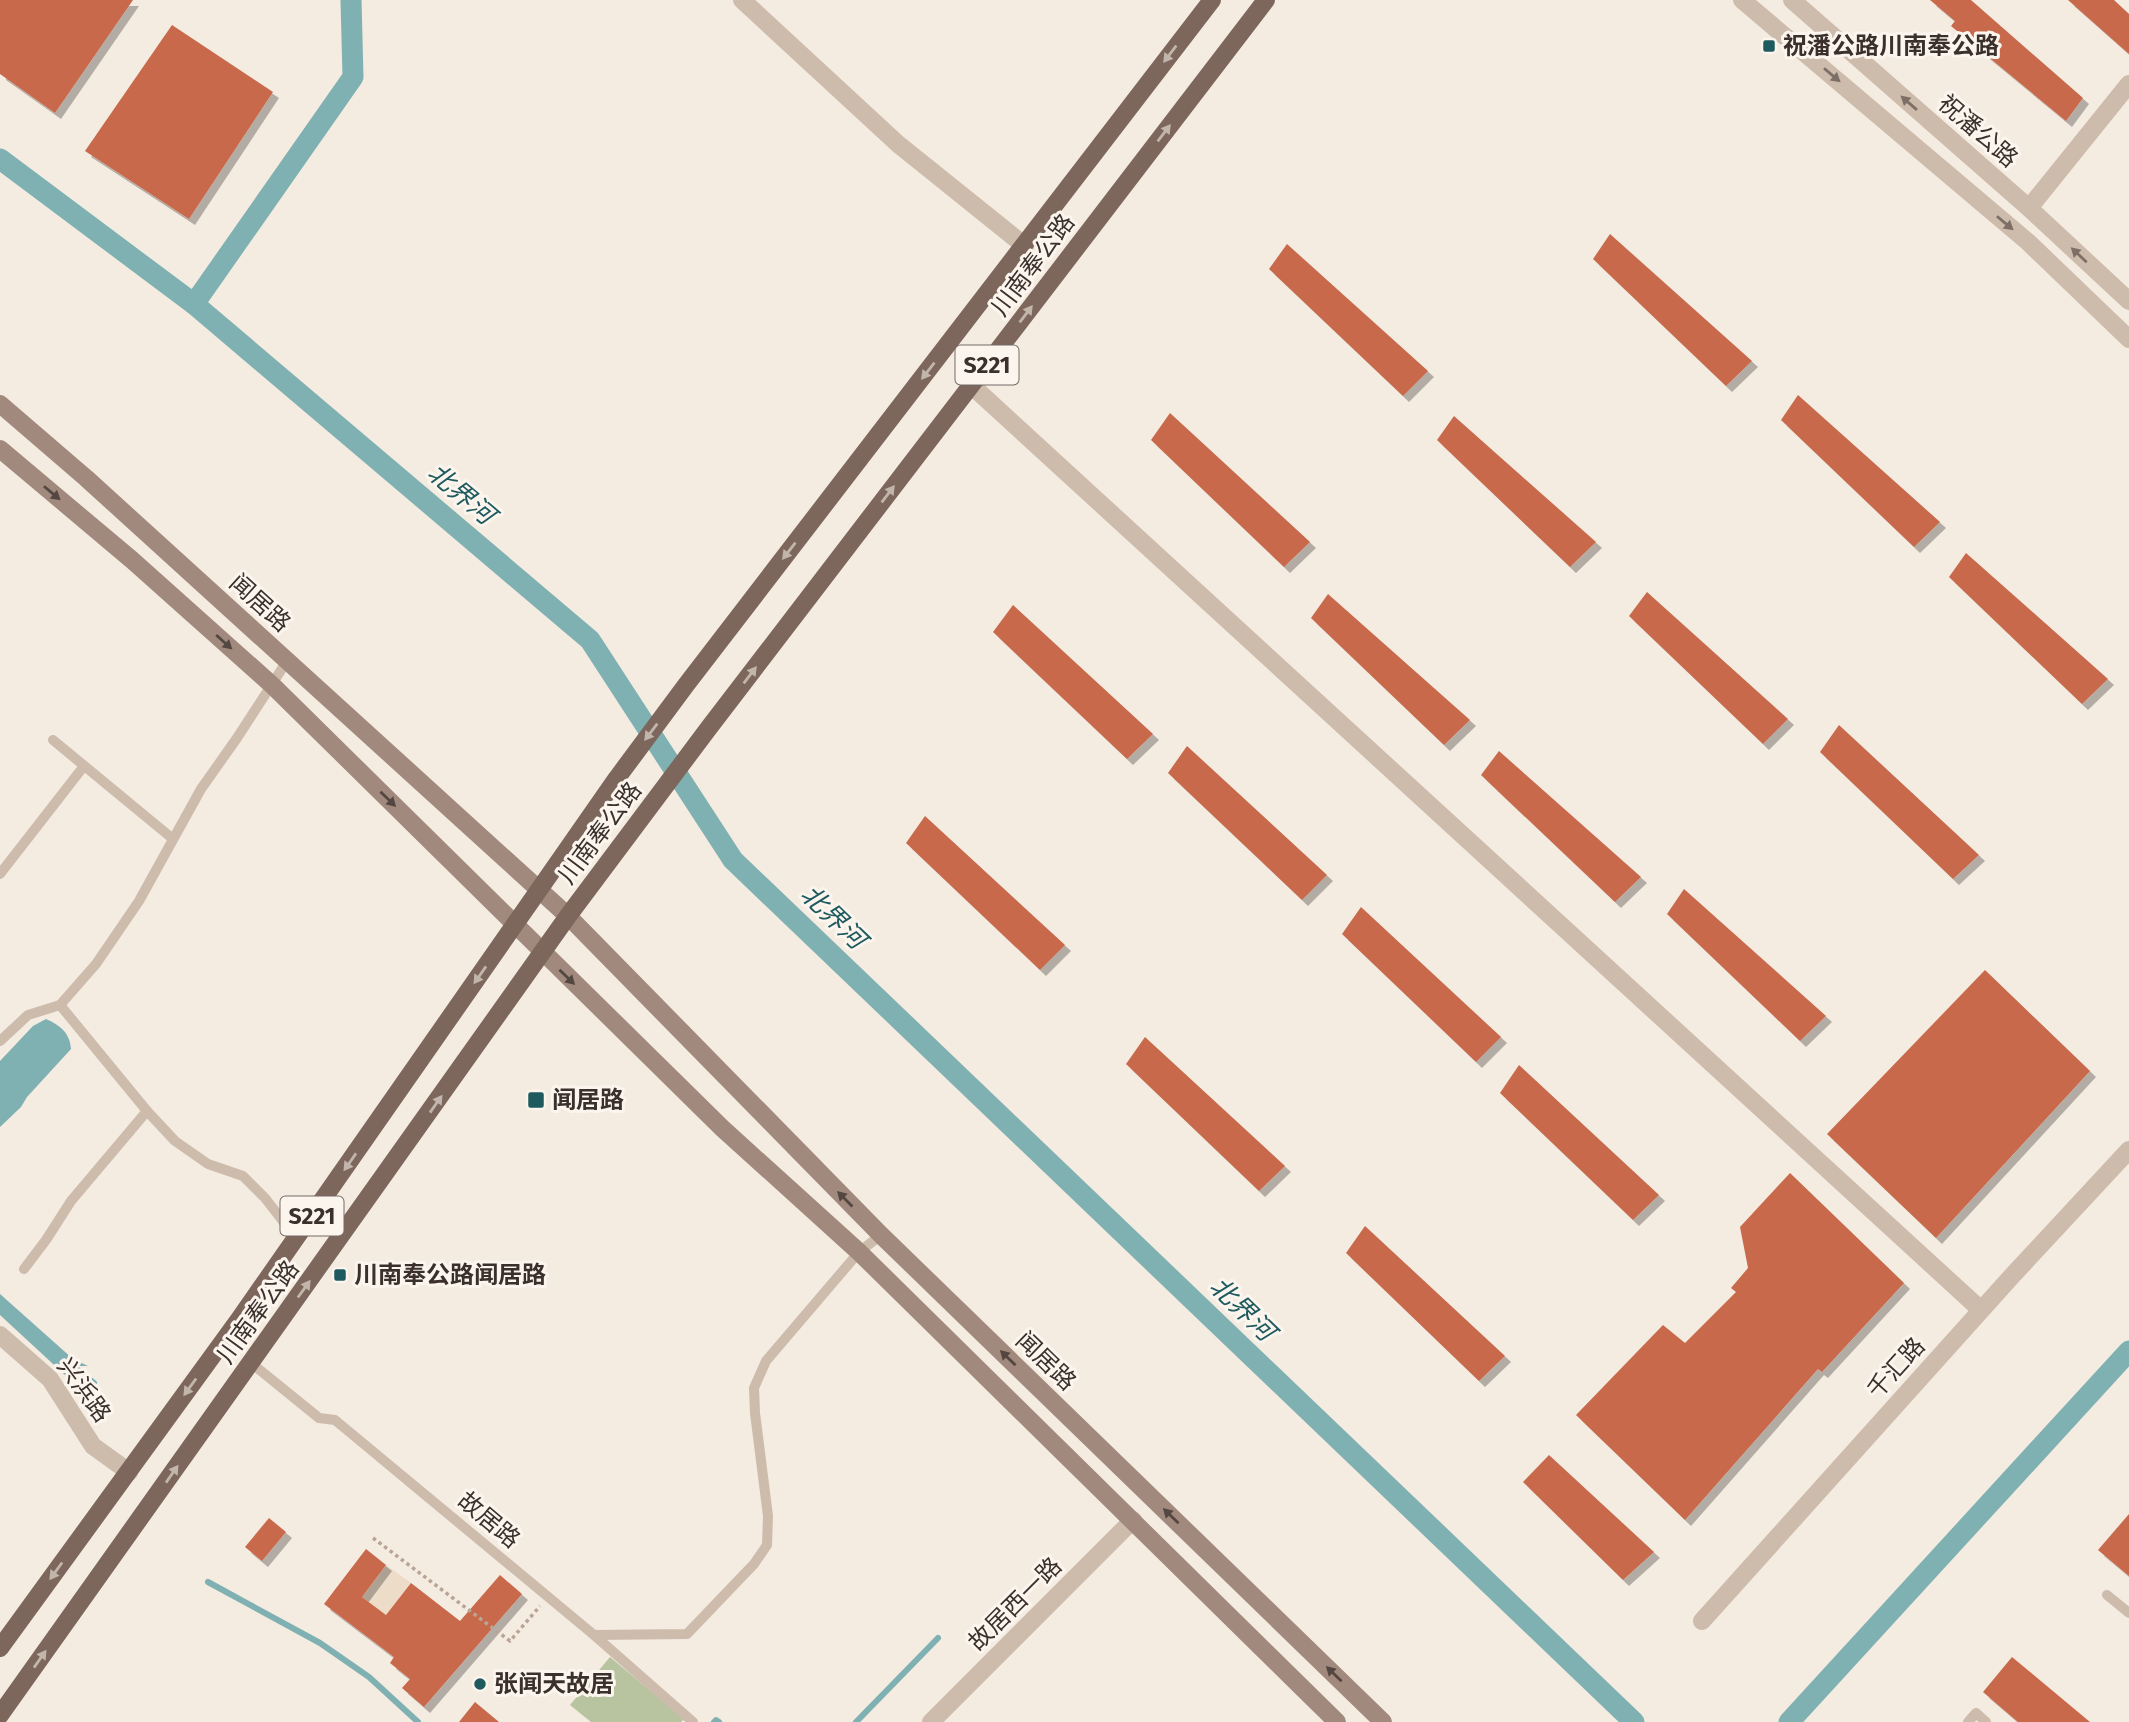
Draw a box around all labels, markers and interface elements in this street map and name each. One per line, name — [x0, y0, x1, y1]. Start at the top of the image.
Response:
place label: 祝潘公路川南奉公路 — [1783, 32, 1999, 60]
marker: 祝潘公路川南奉公路 — [1761, 38, 1777, 54]
one-way arrow — [1163, 45, 1178, 63]
one-way arrow — [1823, 67, 1840, 82]
street label: 祝潘公路 — [1933, 89, 2023, 173]
one-way arrow — [1900, 95, 1918, 111]
one-way arrow — [1157, 124, 1171, 142]
street label: 川南奉公路 — [986, 209, 1080, 321]
one-way arrow — [1996, 215, 2014, 231]
one-way arrow — [2071, 247, 2088, 263]
one-way arrow — [1019, 305, 1034, 323]
road number: S221 — [956, 346, 1018, 384]
one-way arrow — [921, 362, 936, 380]
water label: 北界河 — [421, 457, 505, 534]
one-way arrow — [43, 485, 61, 500]
one-way arrow — [880, 486, 895, 504]
one-way arrow — [782, 542, 797, 560]
street label: 闻居路 — [224, 569, 296, 637]
one-way arrow — [215, 634, 233, 650]
one-way arrow — [742, 666, 756, 684]
one-way arrow — [644, 722, 659, 740]
street label: 川南奉公路 — [553, 777, 647, 889]
one-way arrow — [380, 790, 397, 807]
water label: 北界河 — [794, 879, 875, 959]
one-way arrow — [473, 966, 487, 984]
one-way arrow — [558, 968, 575, 984]
place label: 闻居路 — [552, 1086, 624, 1114]
marker: 闻居路 — [526, 1090, 546, 1110]
one-way arrow — [429, 1094, 442, 1113]
one-way arrow — [343, 1153, 357, 1171]
one-way arrow — [837, 1190, 854, 1207]
road number: S221 — [280, 1196, 344, 1236]
street label: 川南奉公路 — [211, 1255, 305, 1369]
place label: 川南奉公路闻居路 — [354, 1261, 546, 1289]
marker: 川南奉公路闻居路 — [332, 1267, 348, 1283]
water label: 北界河 — [1203, 1271, 1284, 1351]
one-way arrow — [297, 1280, 311, 1298]
street label: 闻居路 — [1010, 1326, 1082, 1396]
street label: 千汇路 — [1862, 1332, 1930, 1404]
one-way arrow — [999, 1349, 1016, 1366]
street label: 兴浜路 — [52, 1353, 116, 1427]
one-way arrow — [183, 1378, 197, 1397]
one-way arrow — [165, 1465, 179, 1483]
street label: 故居路 — [452, 1486, 526, 1554]
one-way arrow — [1163, 1509, 1180, 1525]
street label: 故居西一路 — [963, 1552, 1067, 1656]
one-way arrow — [50, 1562, 64, 1580]
one-way arrow — [32, 1650, 46, 1668]
one-way arrow — [1326, 1666, 1343, 1683]
place label: 张闻天故居 — [494, 1670, 614, 1698]
marker: 张闻天故居 — [472, 1676, 488, 1692]

